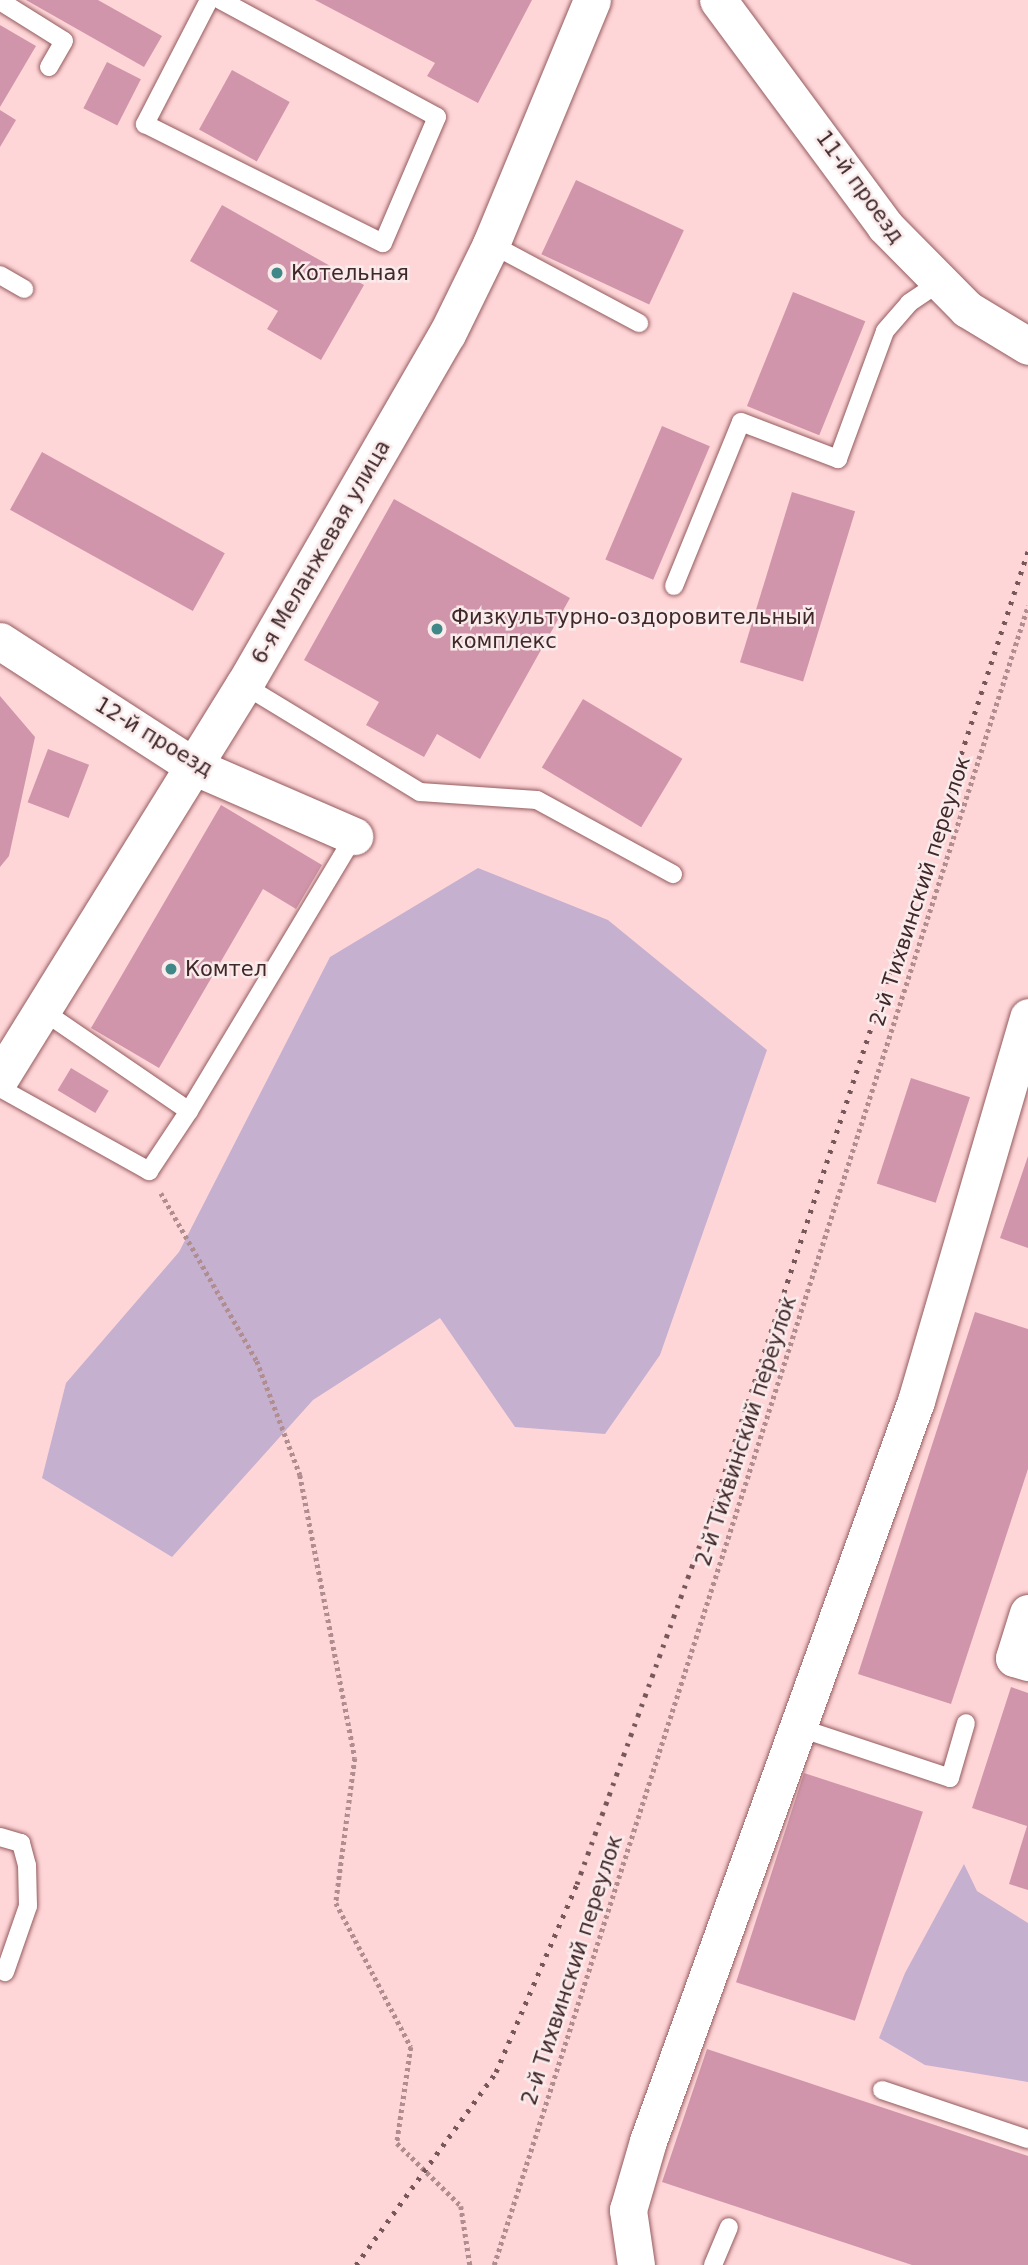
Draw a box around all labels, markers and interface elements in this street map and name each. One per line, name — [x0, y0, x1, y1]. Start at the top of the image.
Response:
street label: 11-й проезд — [811, 126, 909, 248]
place label: Котельная — [291, 260, 409, 286]
marker: Котельная — [269, 265, 285, 281]
street label: 6-я Меланжевая улица — [246, 436, 396, 668]
place label: Физкультурно-оздоровительный комплекс — [451, 604, 815, 654]
marker: Физкультурно-оздоровительный комплекс — [429, 621, 445, 637]
street label: 12-й проезд — [90, 692, 218, 782]
street label: 2-й Тихвинский переулок — [864, 753, 976, 1029]
place label: Комтел — [185, 956, 267, 982]
marker: Комтел — [163, 961, 179, 977]
street label: 2-й Тихвинский переулок — [690, 1293, 802, 1569]
street label: 2-й Тихвинский переулок — [516, 1832, 628, 2108]

